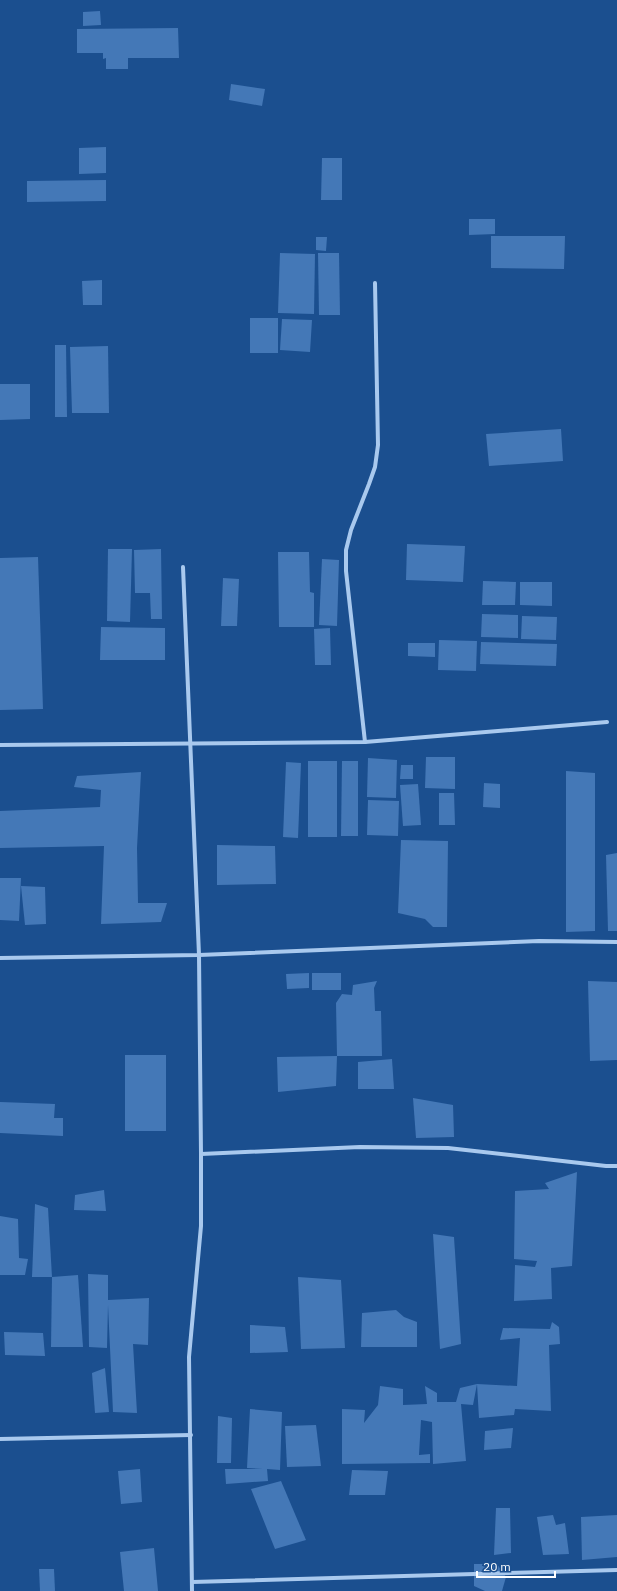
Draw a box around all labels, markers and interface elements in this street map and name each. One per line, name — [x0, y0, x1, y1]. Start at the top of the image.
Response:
scale bar — [477, 1553, 555, 1579]
text: 20 m — [483, 1559, 511, 1574]

